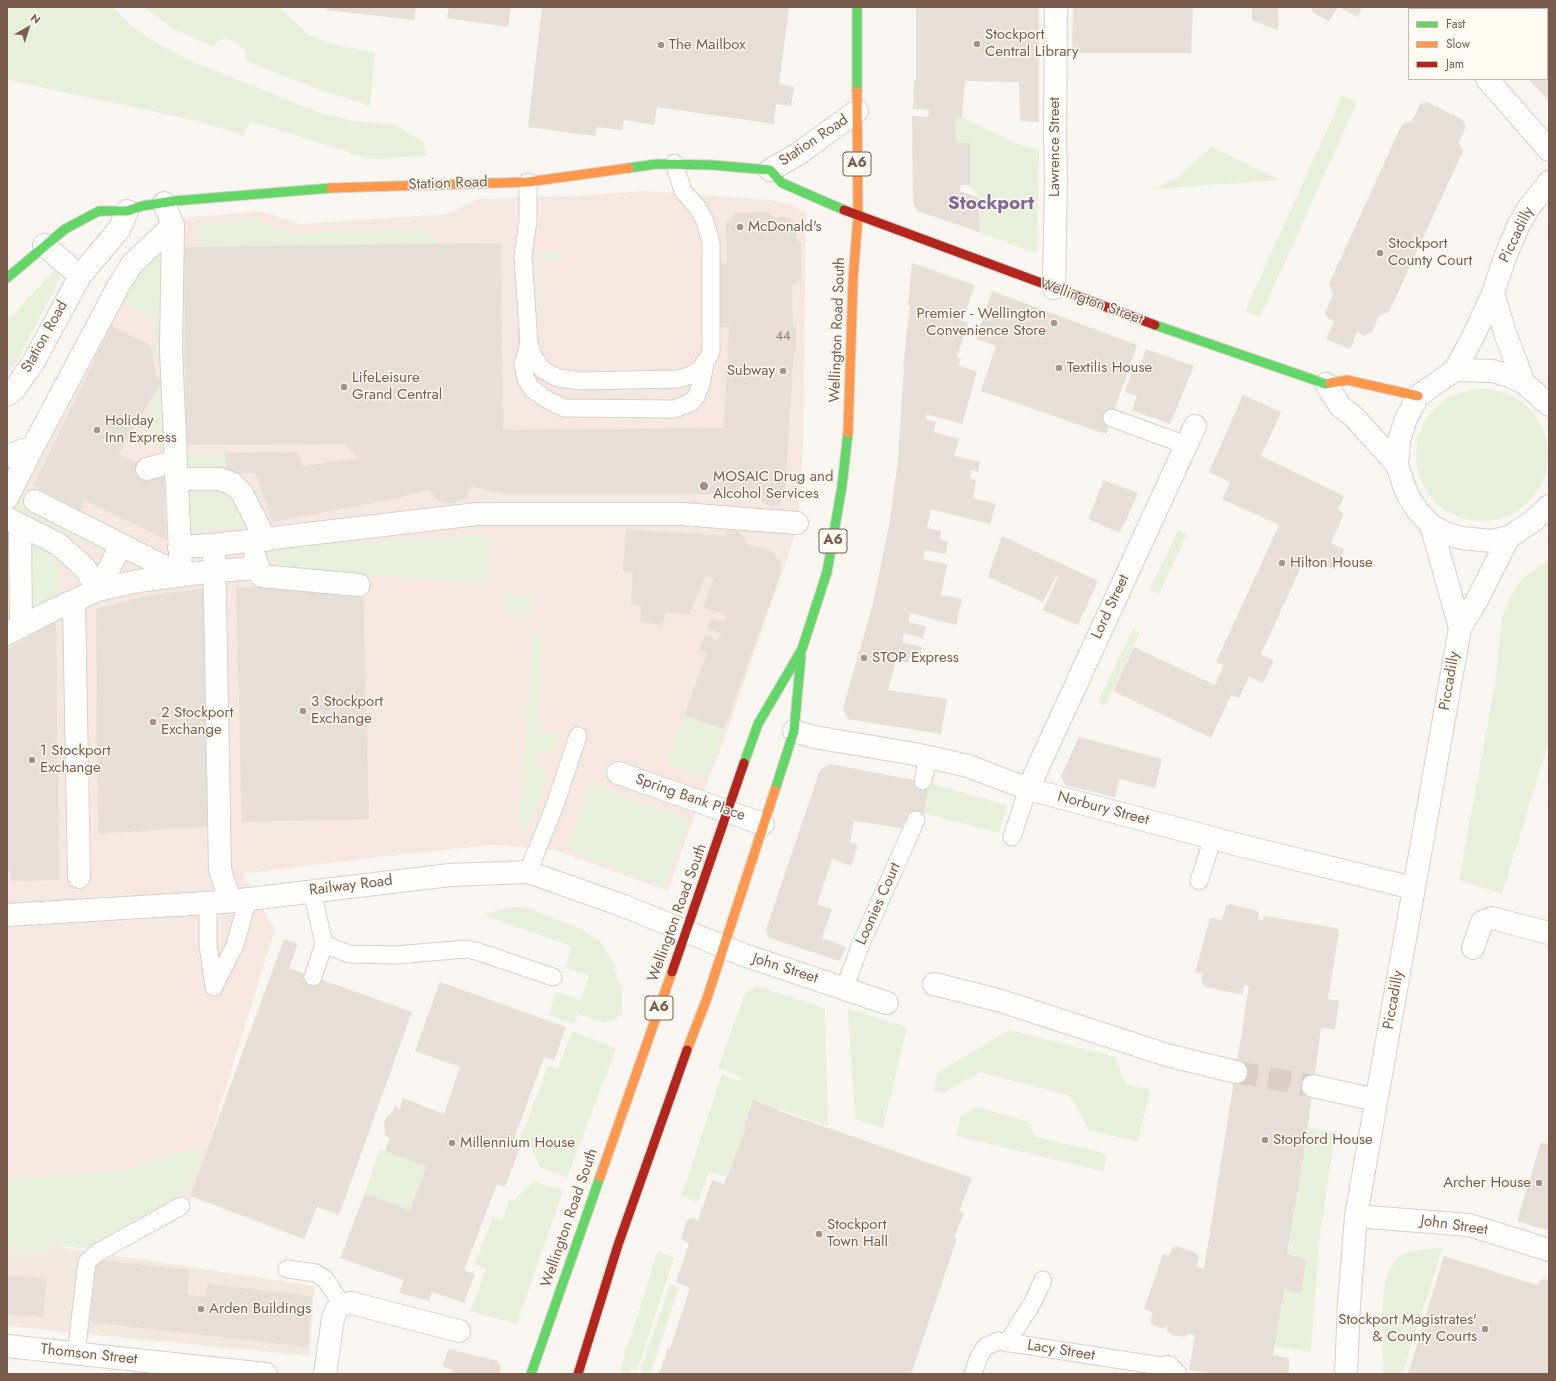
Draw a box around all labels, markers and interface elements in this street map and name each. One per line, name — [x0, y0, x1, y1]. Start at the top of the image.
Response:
north arrow — [8, 8, 48, 48]
legend — [1408, 8, 1548, 80]
text: N — [27, 10, 44, 28]
text: Fast — [1446, 15, 1465, 33]
place label: Stockport Central Library — [985, 26, 1079, 61]
text: Slow — [1446, 35, 1470, 53]
place label: The Mailbox — [669, 36, 746, 54]
marker: Stockport Central Library — [972, 39, 982, 49]
marker: The Mailbox — [656, 40, 666, 50]
text: Jam — [1446, 55, 1464, 73]
street label: Lawrence Street — [1046, 97, 1064, 197]
street label: Station Road — [776, 111, 852, 171]
road number: A6 — [843, 152, 871, 176]
street label: Station Road — [408, 174, 488, 194]
district label: Stockport — [948, 193, 1034, 215]
street label: Piccadilly — [1496, 204, 1538, 266]
place label: McDonald's — [748, 218, 822, 236]
marker: McDonald's — [735, 222, 745, 232]
place label: Stockport County Court — [1388, 235, 1472, 270]
marker: Stockport County Court — [1375, 248, 1385, 258]
street label: Wellington Road South — [826, 257, 850, 403]
street label: Wellington Street — [1037, 275, 1145, 329]
street label: Station Road — [18, 298, 72, 376]
place label: Premier - Wellington Convenience Store — [917, 305, 1046, 340]
marker: Premier - Wellington Convenience Store — [1049, 318, 1059, 328]
house number: 44 — [775, 329, 791, 345]
place label: Textilis House — [1067, 359, 1152, 377]
place label: Subway — [727, 362, 775, 380]
marker: Textilis House — [1054, 363, 1064, 373]
marker: Subway — [778, 366, 788, 376]
place label: LifeLeisure Grand Central — [352, 369, 442, 404]
marker: LifeLeisure Grand Central — [339, 382, 349, 392]
place label: Holiday Inn Express — [105, 412, 177, 447]
marker: Holiday Inn Express — [92, 425, 102, 435]
place label: MOSAIC Drug and Alcohol Services — [713, 468, 833, 503]
marker: MOSAIC Drug and Alcohol Services — [698, 480, 710, 492]
road number: A6 — [819, 529, 847, 553]
place label: Hilton House — [1290, 554, 1373, 572]
marker: Hilton House — [1277, 558, 1287, 568]
street label: Lord Street — [1088, 572, 1134, 642]
place label: STOP Express — [872, 649, 959, 667]
street label: Piccadilly — [1436, 650, 1464, 712]
marker: STOP Express — [859, 653, 869, 663]
place label: 3 Stockport Exchange — [311, 693, 383, 728]
place label: 2 Stockport Exchange — [161, 704, 233, 739]
marker: 3 Stockport Exchange — [298, 706, 308, 716]
marker: 2 Stockport Exchange — [148, 717, 158, 727]
place label: 1 Stockport Exchange — [40, 742, 111, 777]
marker: 1 Stockport Exchange — [27, 755, 37, 765]
street label: Spring Bank Place — [633, 771, 747, 825]
street label: Norbury Street — [1055, 788, 1151, 830]
street label: Wellington Road South — [645, 842, 711, 984]
street label: Loonies Court — [853, 860, 905, 948]
street label: Railway Road — [308, 872, 394, 900]
street label: John Street — [750, 950, 820, 988]
street label: Piccadilly — [1380, 969, 1408, 1031]
road number: A6 — [645, 996, 673, 1020]
place label: Stopford House — [1273, 1131, 1373, 1149]
place label: Millennium House — [460, 1134, 575, 1152]
marker: Stopford House — [1260, 1135, 1270, 1145]
marker: Millennium House — [447, 1138, 457, 1148]
street label: Wellington Road South — [538, 1146, 602, 1290]
place label: Archer House — [1443, 1174, 1531, 1192]
marker: Archer House — [1534, 1178, 1544, 1188]
street label: John Street — [1419, 1212, 1489, 1240]
place label: Stockport Town Hall — [827, 1216, 888, 1251]
marker: Stockport Town Hall — [814, 1229, 824, 1239]
place label: Arden Buildings — [209, 1300, 311, 1318]
marker: Arden Buildings — [196, 1304, 206, 1314]
place label: Stockport Magistrates' & County Courts — [1338, 1311, 1477, 1346]
marker: Stockport Magistrates' & County Courts — [1480, 1324, 1490, 1334]
street label: Lacy Street — [1026, 1337, 1096, 1365]
street label: Thomson Street — [40, 1341, 138, 1369]

